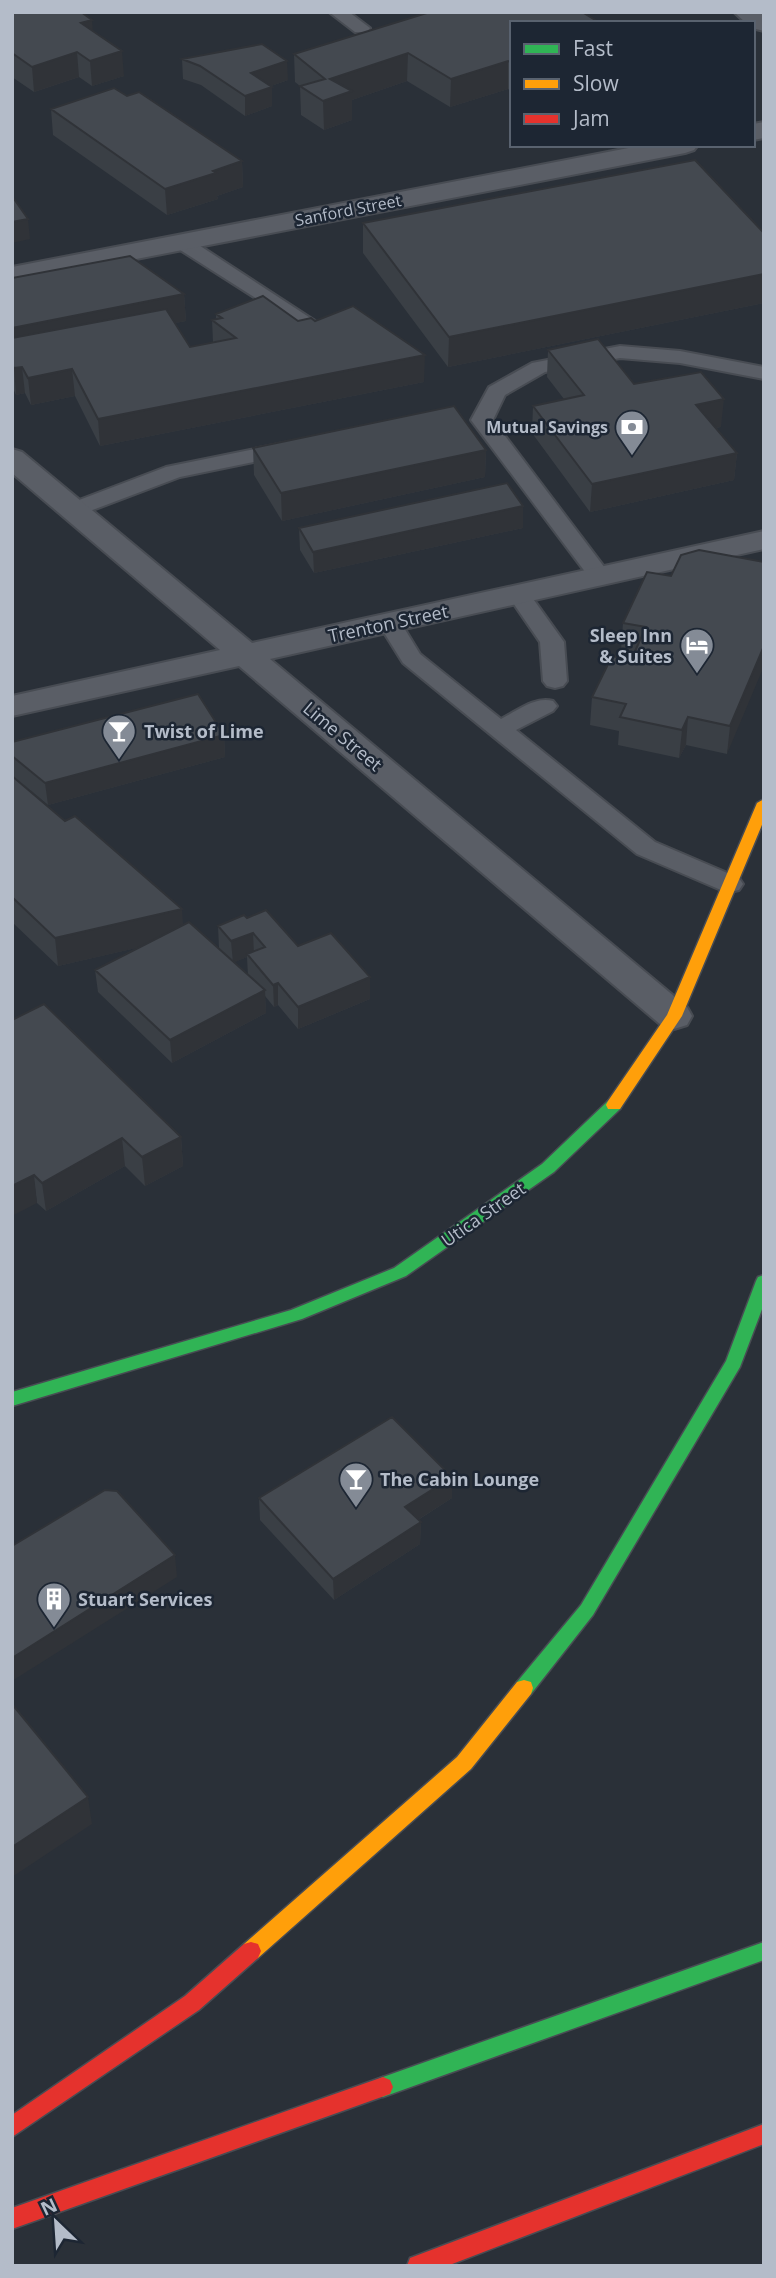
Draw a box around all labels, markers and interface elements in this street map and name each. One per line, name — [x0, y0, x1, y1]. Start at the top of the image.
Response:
legend — [510, 21, 755, 147]
text: Fast — [573, 34, 613, 62]
text: Slow — [573, 69, 619, 97]
text: Jam — [571, 104, 610, 132]
street label: Sanford Street — [293, 189, 403, 231]
bank icon: Mutual Savings — [613, 408, 651, 457]
place label: Mutual Savings — [486, 416, 608, 438]
street label: Trenton Street — [326, 599, 450, 647]
place label: Sleep Inn & Suites — [590, 623, 672, 668]
hotel icon: Sleep Inn & Suites — [678, 626, 716, 675]
street label: Lime Street — [299, 696, 387, 776]
bar icon: Twist of Lime — [100, 712, 138, 761]
place label: Twist of Lime — [144, 719, 264, 743]
street label: Utica Street — [436, 1176, 530, 1252]
bar icon: The Cabin Lounge — [337, 1460, 375, 1509]
place label: The Cabin Lounge — [380, 1467, 539, 1491]
building icon: Stuart Services — [35, 1580, 73, 1629]
place label: Stuart Services — [78, 1587, 212, 1611]
north arrow — [21, 2187, 91, 2257]
text: N — [36, 2192, 61, 2222]

